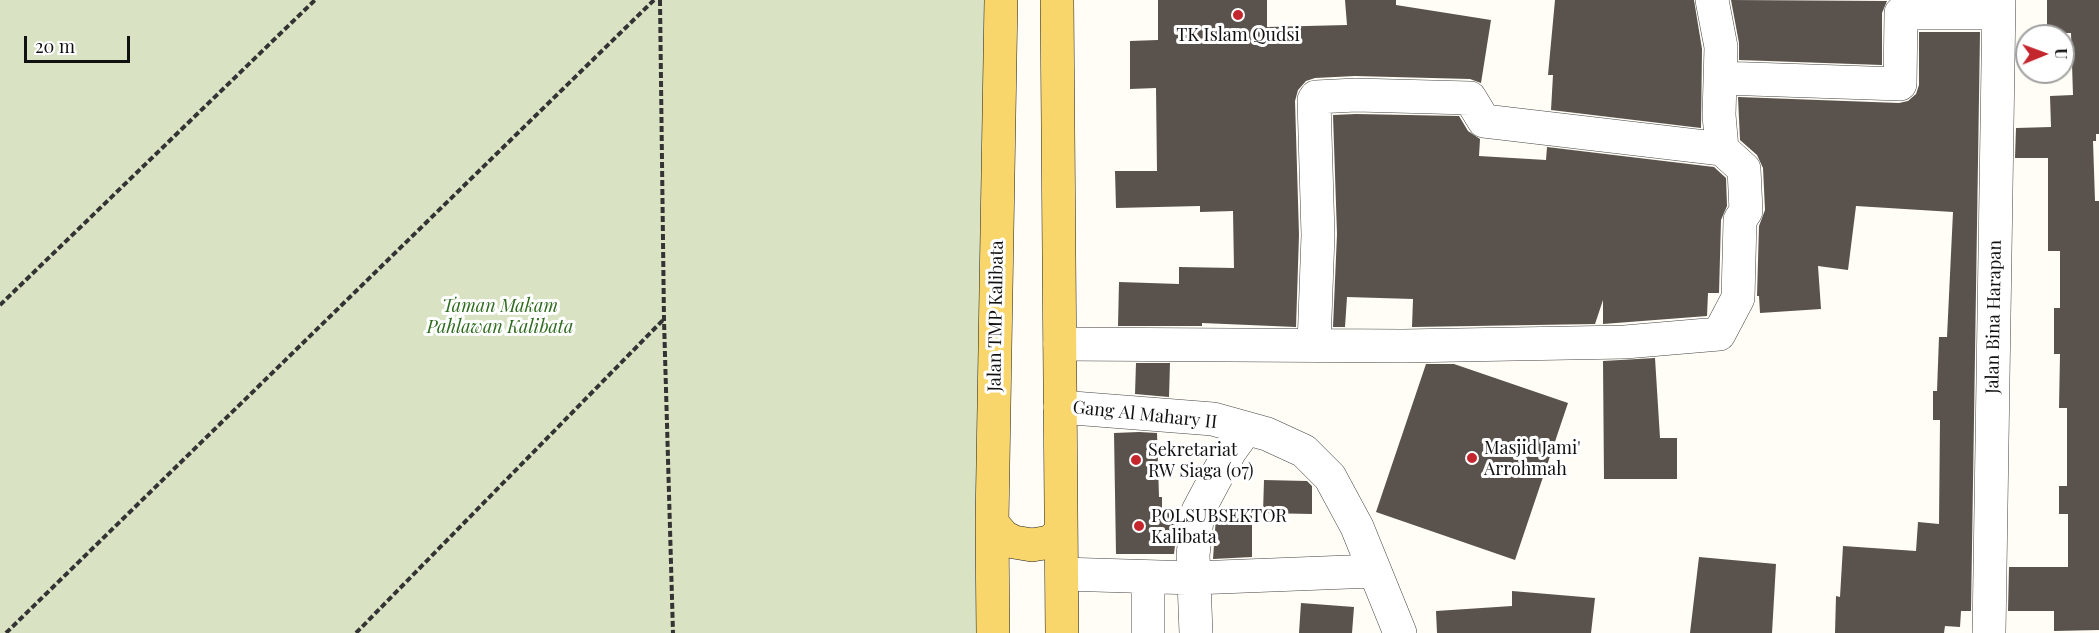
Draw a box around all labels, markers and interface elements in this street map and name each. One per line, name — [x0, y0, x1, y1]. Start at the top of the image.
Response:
marker: TK Islam Qudsi — [1231, 8, 1245, 22]
scale bar — [27, 24, 134, 62]
place label: TK Islam Qudsi — [1176, 24, 1300, 46]
north arrow — [2015, 24, 2075, 84]
text: 20 m — [35, 34, 75, 58]
text: U — [2051, 48, 2072, 59]
street label: Jalan TMP Kalibata — [984, 240, 1008, 392]
street label: Jalan Bina Harapan — [1982, 240, 2006, 394]
park label: Taman Makam Pahlawan Kalibata — [427, 295, 573, 338]
street label: Gang Al Mahary II — [1072, 397, 1218, 433]
place label: Masjid Jami' Arrohmah — [1484, 437, 1581, 480]
place label: Sekretariat RW Siaga (07) — [1148, 439, 1254, 482]
marker: Masjid Jami' Arrohmah — [1465, 451, 1479, 465]
marker: Sekretariat RW Siaga (07) — [1129, 453, 1143, 467]
place label: POLSUBSEKTOR Kalibata — [1151, 505, 1287, 548]
marker: POLSUBSEKTOR Kalibata — [1132, 519, 1146, 533]

